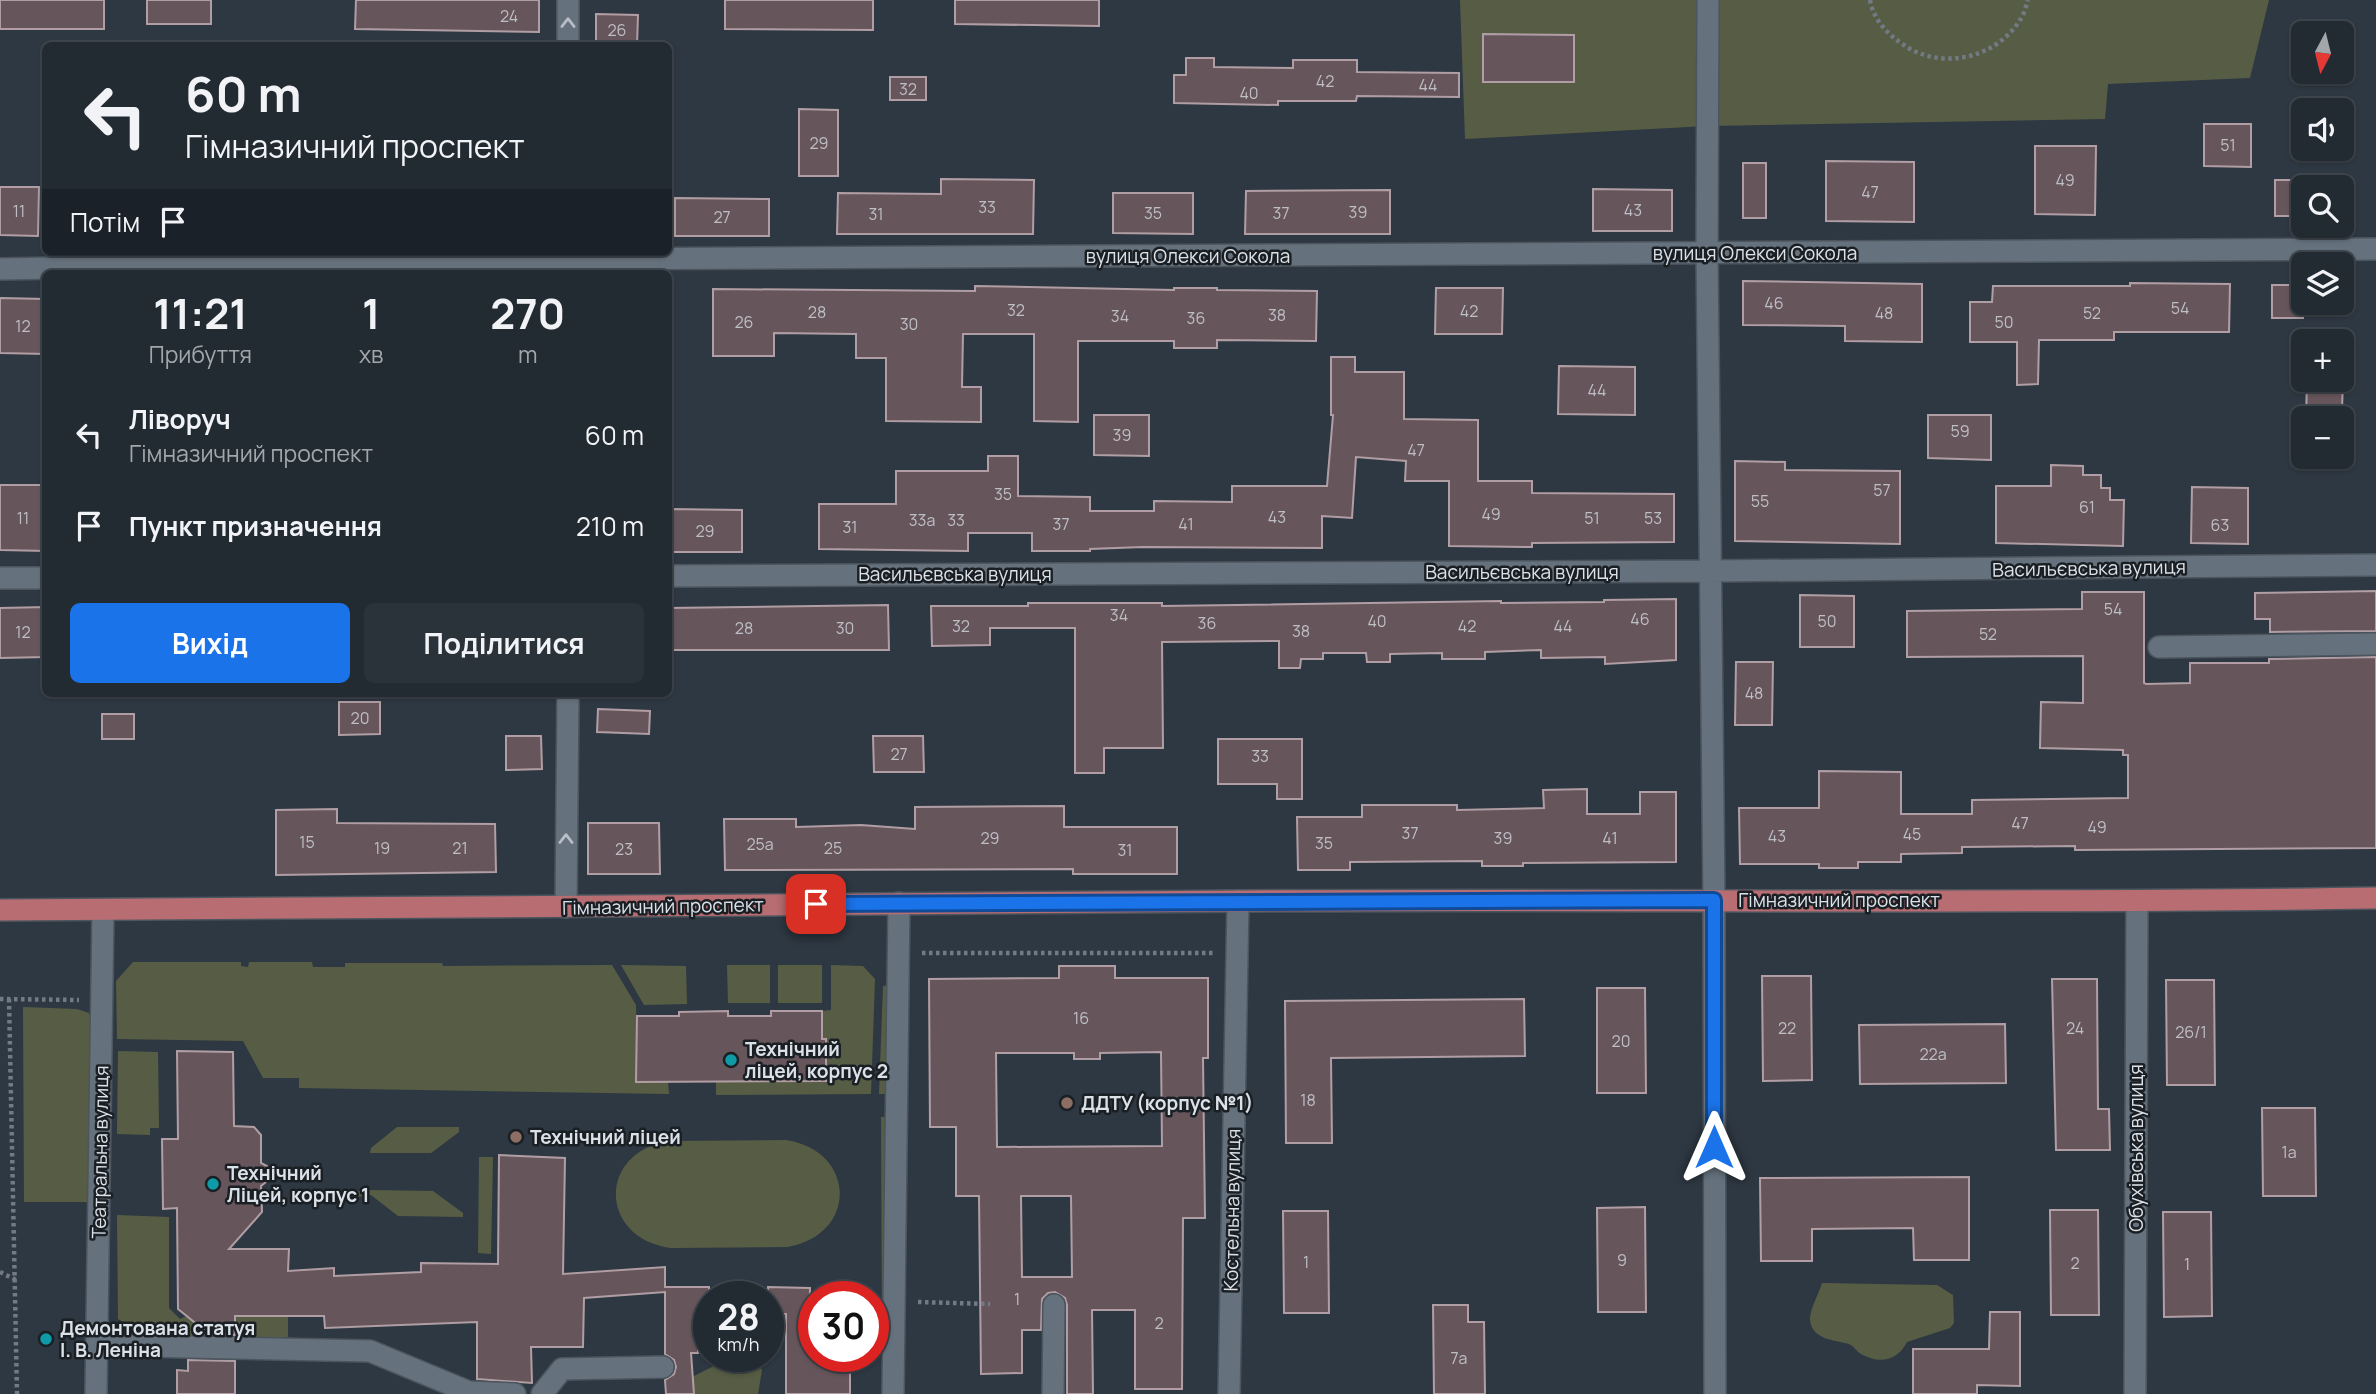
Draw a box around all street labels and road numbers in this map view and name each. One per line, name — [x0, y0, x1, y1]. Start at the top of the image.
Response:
street label: вулиця Олекси Сокола — [1653, 240, 1857, 266]
street label: вулиця Олекси Сокола — [1086, 243, 1290, 269]
street label: Васильєвська вулиця — [1992, 553, 2186, 583]
street label: Васильєвська вулиця — [1425, 559, 1619, 585]
street label: Васильєвська вулиця — [858, 561, 1052, 587]
street label: Гімназичний проспект — [1738, 887, 1940, 913]
street label: Гімназичний проспект — [562, 891, 764, 921]
street label: Обухівська вулиця — [2123, 1064, 2149, 1232]
street label: Театральна вулиця — [85, 1065, 115, 1239]
street label: Костельна вулиця — [1218, 1128, 1246, 1292]

